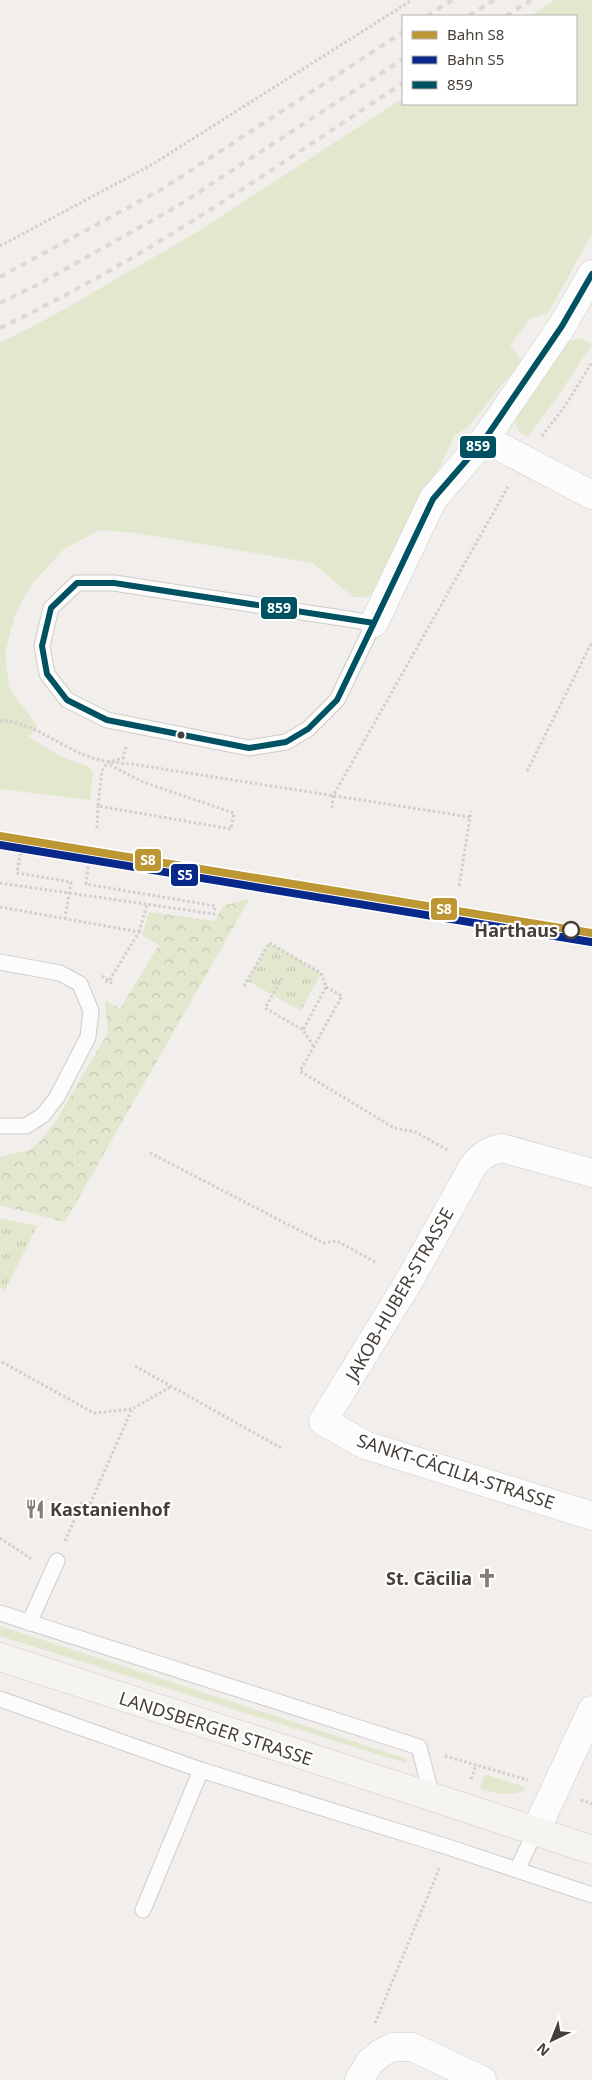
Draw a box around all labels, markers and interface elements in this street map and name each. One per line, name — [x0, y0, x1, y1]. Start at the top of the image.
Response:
legend — [402, 15, 577, 105]
text: Bahn S8 — [447, 24, 504, 44]
text: Bahn S5 — [447, 49, 504, 69]
text: 859 — [447, 74, 473, 94]
line badge: 859 — [459, 435, 497, 459]
text: 859 — [466, 436, 490, 455]
line badge: 859 — [260, 596, 298, 620]
text: 859 — [267, 598, 291, 617]
unlabelled marker — [176, 730, 186, 740]
line badge: S8 — [134, 848, 162, 872]
text: S8 — [140, 850, 156, 869]
line badge: S5 — [170, 863, 199, 887]
text: S5 — [177, 865, 193, 884]
line badge: S8 — [430, 897, 458, 921]
text: S8 — [436, 899, 452, 918]
place label: Harthaus — [474, 918, 558, 942]
marker: Harthaus — [562, 921, 580, 939]
street label: JAKOB-HUBER-STRASSE — [339, 1203, 458, 1387]
street label: SANKT-CÄCILIA-STRASSE — [354, 1428, 558, 1514]
place label: Kastanienhof — [50, 1497, 171, 1521]
restaurant icon: Kastanienhof — [24, 1498, 46, 1520]
place label: St. Cäcilia — [386, 1566, 472, 1590]
church icon: St. Cäcilia — [476, 1567, 498, 1589]
street label: LANDSBERGER STRASSE — [116, 1685, 316, 1771]
north arrow — [527, 2015, 577, 2065]
text: N — [532, 2039, 553, 2061]

